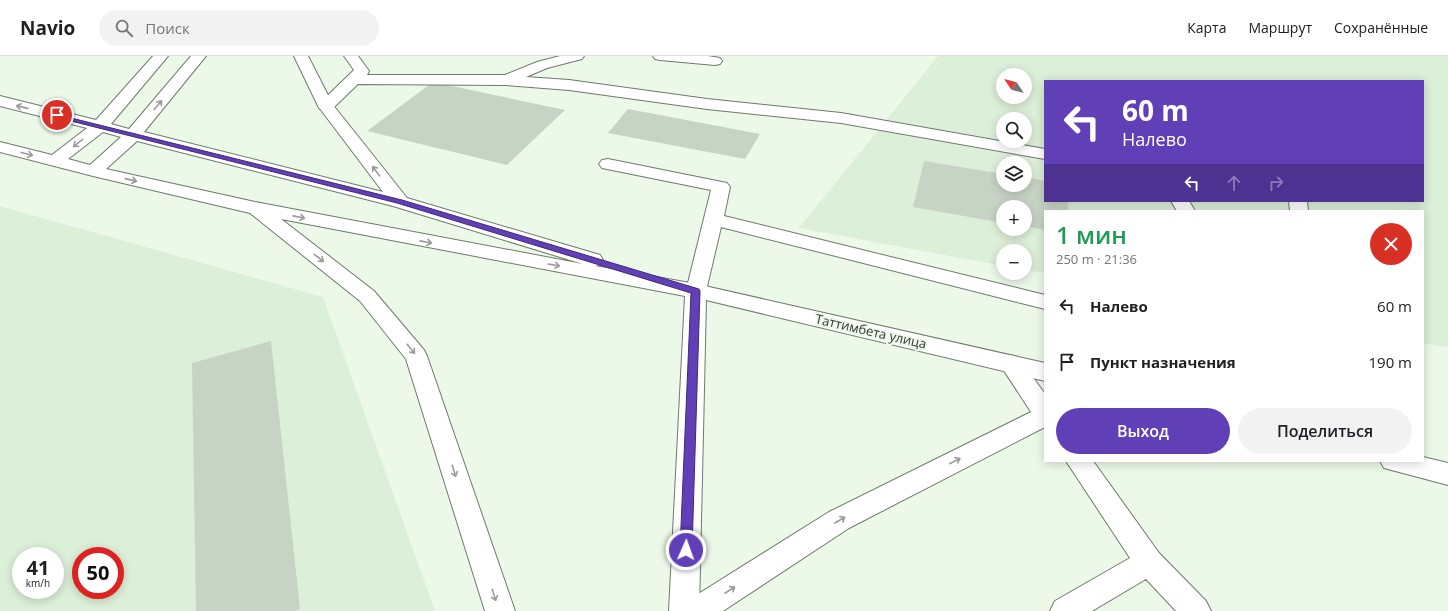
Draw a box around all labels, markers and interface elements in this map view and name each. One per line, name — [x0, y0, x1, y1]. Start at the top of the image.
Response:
search box — [99, 10, 379, 46]
text: Navio — [20, 15, 75, 41]
icon: search — [113, 17, 135, 39]
text: Поиск — [145, 18, 190, 38]
text: Карта — [1187, 18, 1226, 37]
text: Маршрут — [1248, 18, 1312, 37]
text: Сохранённые — [1334, 18, 1428, 37]
north arrow — [996, 68, 1032, 104]
map controls — [996, 68, 1032, 280]
text: 60 m — [1122, 91, 1189, 129]
icon: left — [1056, 96, 1108, 148]
pin — [40, 98, 74, 132]
one-way arrow — [154, 99, 163, 110]
one-way arrow — [16, 102, 29, 110]
icon: arrive — [46, 104, 68, 126]
button: search — [996, 112, 1032, 148]
text: Налево — [1122, 127, 1187, 151]
one-way arrow — [72, 139, 83, 148]
one-way arrow — [21, 151, 34, 158]
button: layers — [996, 156, 1032, 192]
one-way arrow — [372, 165, 380, 176]
icon: left — [1181, 172, 1203, 194]
icon: ahead — [1223, 172, 1245, 194]
icon: right — [1265, 172, 1287, 194]
one-way arrow — [124, 176, 137, 184]
button: + — [996, 200, 1032, 236]
one-way arrow — [292, 213, 305, 221]
text: 1 мин — [1056, 218, 1127, 251]
button: close — [1370, 223, 1412, 265]
one-way arrow — [419, 238, 432, 246]
button: − — [996, 244, 1032, 280]
text: 250 m · 21:36 — [1056, 250, 1137, 268]
one-way arrow — [313, 254, 324, 263]
one-way arrow — [547, 262, 560, 270]
icon: left — [1056, 295, 1078, 317]
text: Налево — [1090, 296, 1148, 316]
text: 60 m — [1377, 296, 1412, 316]
street label: Таттимбета улица — [814, 309, 928, 353]
one-way arrow — [406, 344, 415, 355]
icon: arrive — [1056, 351, 1078, 373]
text: Пункт назначения — [1090, 352, 1236, 372]
text: 190 m — [1368, 352, 1412, 372]
button: Выход — [1056, 408, 1230, 454]
button: Поделиться — [1238, 408, 1412, 454]
one-way arrow — [949, 457, 961, 464]
one-way arrow — [451, 464, 458, 477]
one-way arrow — [833, 515, 845, 523]
position arrow — [665, 529, 707, 571]
speed limit sign: 50 — [72, 547, 124, 599]
text: 41 — [27, 554, 49, 581]
text: km/h — [26, 576, 50, 590]
one-way arrow — [724, 586, 735, 594]
one-way arrow — [491, 588, 498, 601]

